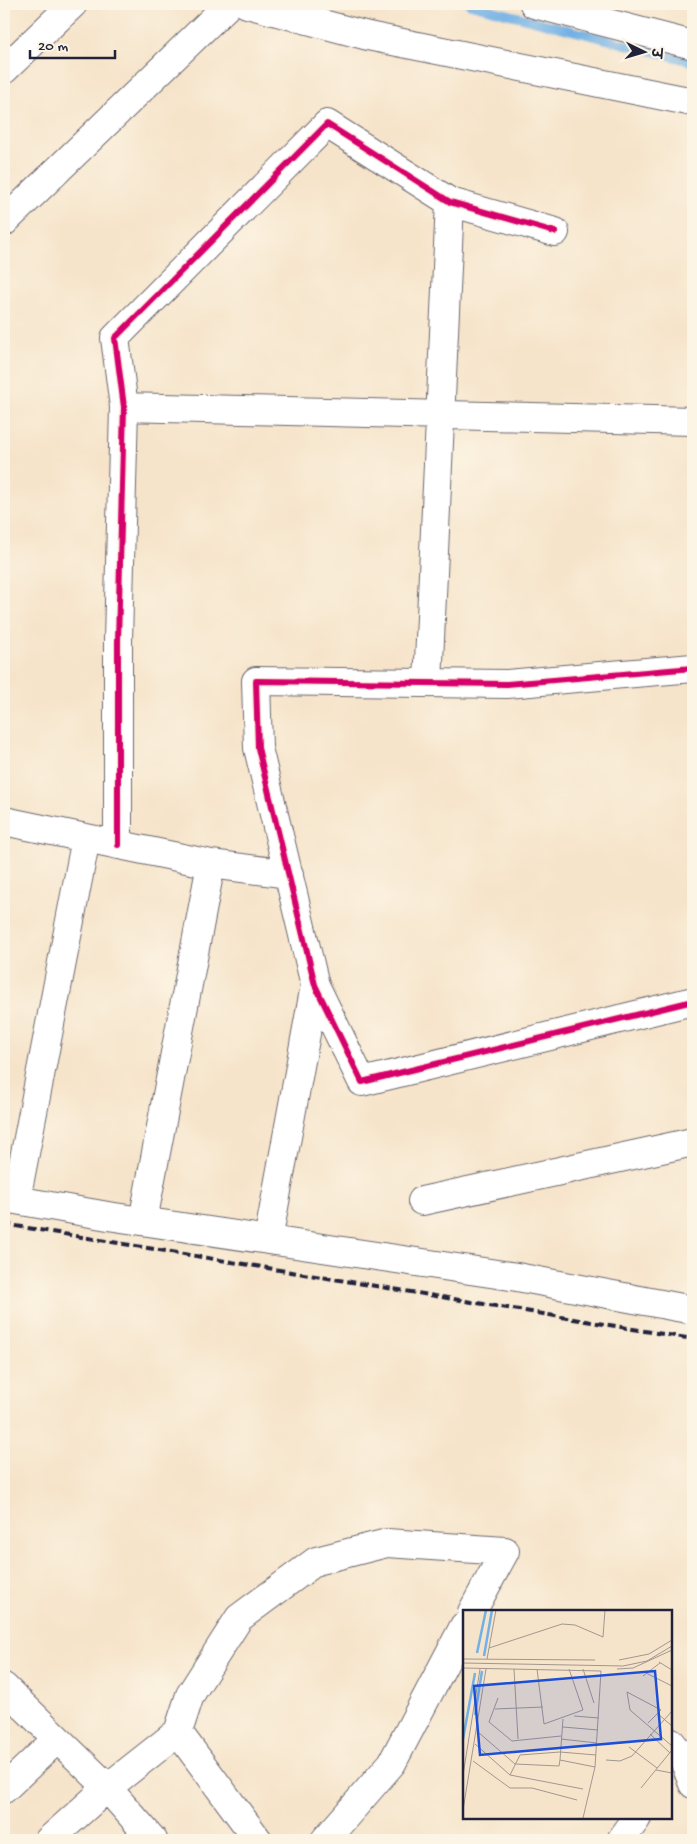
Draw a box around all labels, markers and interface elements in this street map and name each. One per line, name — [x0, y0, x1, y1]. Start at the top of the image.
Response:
scale bar — [30, 28, 115, 60]
north arrow — [620, 28, 670, 78]
text: 20 m — [38, 38, 68, 56]
text: उ — [645, 46, 664, 60]
inset map — [463, 1610, 672, 1819]

